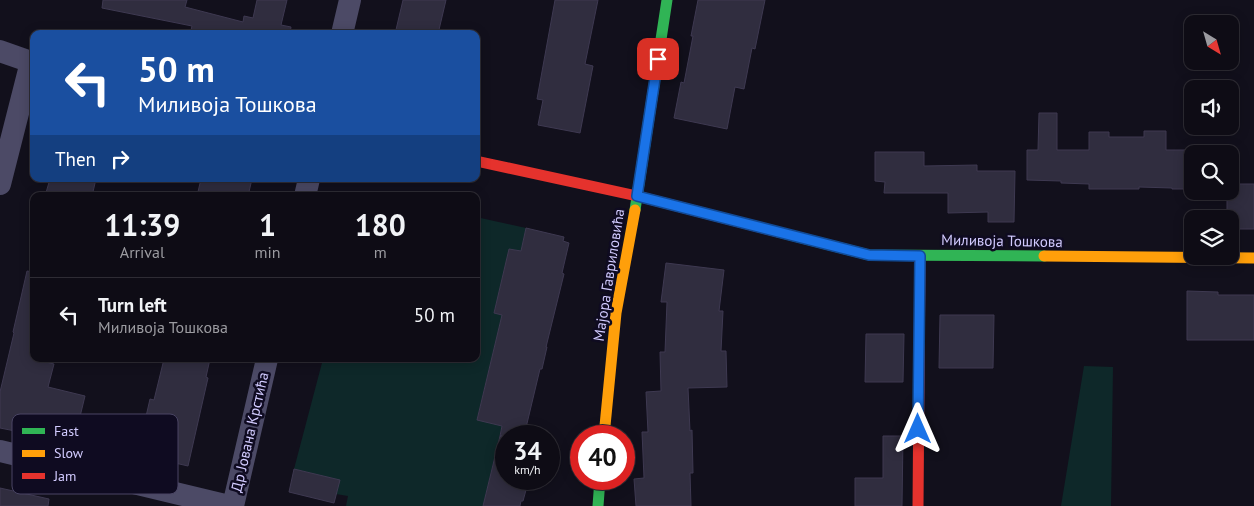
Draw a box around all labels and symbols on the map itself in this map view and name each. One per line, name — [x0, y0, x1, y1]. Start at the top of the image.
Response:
north arrow — [1184, 15, 1239, 70]
pin — [637, 38, 679, 80]
street label: Мајора Гавриловића — [589, 207, 628, 343]
street label: Миливоја Тошкова — [941, 230, 1063, 251]
street label: Др Јована Крстића — [226, 370, 273, 494]
position arrow — [891, 402, 943, 454]
legend — [12, 414, 178, 494]
text: Fast — [54, 422, 79, 440]
speed limit sign: 40 — [570, 425, 635, 490]
text: Slow — [54, 444, 84, 462]
text: Jam — [53, 467, 76, 485]

